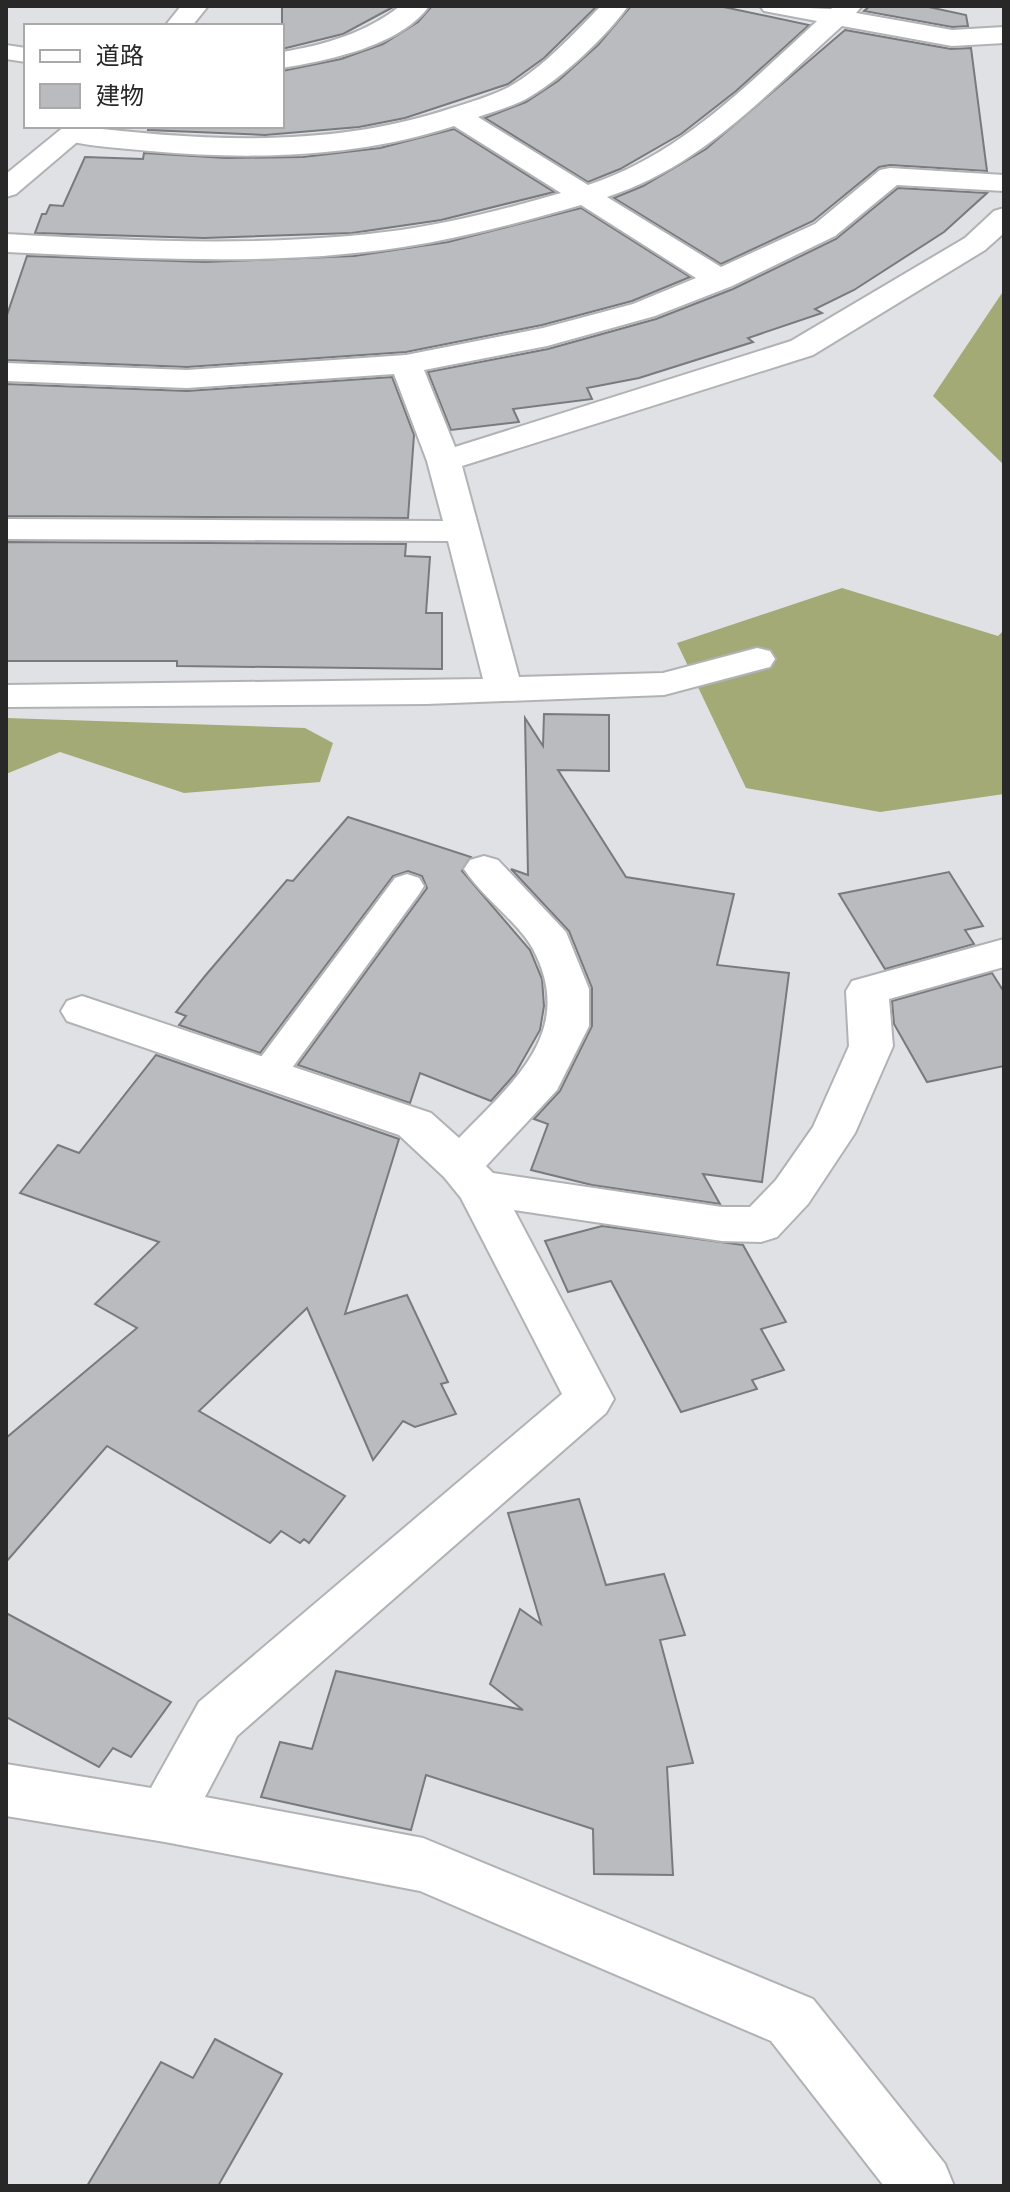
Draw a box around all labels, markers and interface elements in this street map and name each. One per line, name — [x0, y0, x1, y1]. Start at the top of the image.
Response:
legend — [24, 24, 284, 128]
text: 道路 — [96, 40, 144, 71]
text: 建物 — [96, 80, 144, 111]

